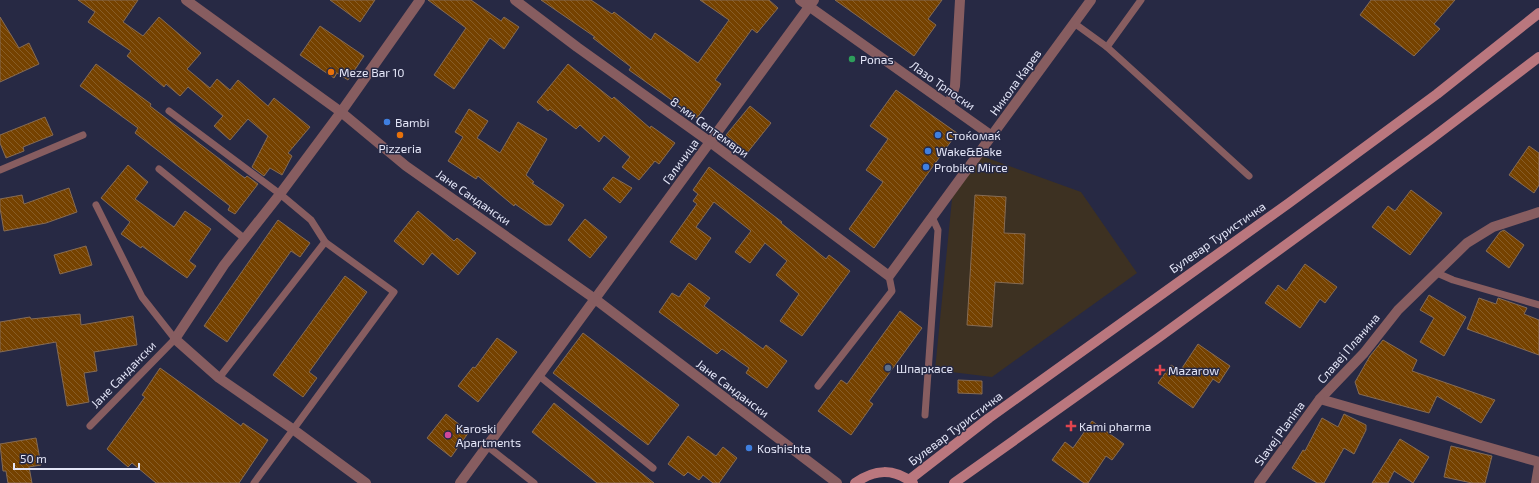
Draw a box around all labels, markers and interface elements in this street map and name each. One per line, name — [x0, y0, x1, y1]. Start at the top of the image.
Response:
street label: Никола Карев — [986, 46, 1044, 118]
place label: Ponas — [860, 52, 893, 66]
marker: Ponas — [847, 54, 857, 64]
street label: Лазо Трпоски — [908, 57, 978, 113]
place label: Meze Bar 10 — [339, 65, 404, 79]
marker: Meze Bar 10 — [326, 67, 336, 77]
street label: 8-ми Септември — [668, 94, 752, 160]
place label: Bambi — [395, 115, 429, 129]
marker: Bambi — [382, 117, 392, 127]
place label: Стоќомаќ — [946, 128, 1001, 142]
marker: Pizzeria — [395, 130, 405, 140]
marker: Стоќомаќ — [933, 130, 943, 140]
street label: Галичица — [659, 136, 701, 186]
place label: Pizzeria — [378, 141, 422, 155]
place label: Wake&Bake — [936, 144, 1002, 158]
marker: Wake&Bake — [923, 146, 933, 156]
place label: Probike Mirce — [934, 160, 1008, 174]
marker: Probike Mirce — [921, 162, 931, 172]
street label: Јане Сандански — [434, 166, 514, 228]
street label: Булевар Туристичка — [1166, 199, 1268, 276]
street label: Славеј Планина — [1314, 310, 1383, 386]
street label: Јане Сандански — [88, 338, 158, 410]
street label: Јане Сандански — [694, 356, 772, 420]
place label: Шпаркасе — [896, 361, 953, 375]
marker: Шпаркасе — [883, 363, 893, 373]
place label: Mazarow — [1168, 363, 1219, 377]
marker: Mazarow — [1155, 365, 1165, 375]
street label: Булевар Туристичка — [905, 388, 1005, 469]
street label: Slavej Planina — [1251, 398, 1308, 468]
place label: Kami pharma — [1079, 419, 1151, 433]
place label: Karoski Apartments — [456, 421, 521, 449]
marker: Kami pharma — [1066, 421, 1076, 431]
marker: Karoski Apartments — [443, 430, 453, 440]
place label: Koshishta — [757, 441, 811, 455]
marker: Koshishta — [744, 443, 754, 453]
scale bar — [14, 445, 139, 471]
text: 50 m — [20, 451, 47, 465]

